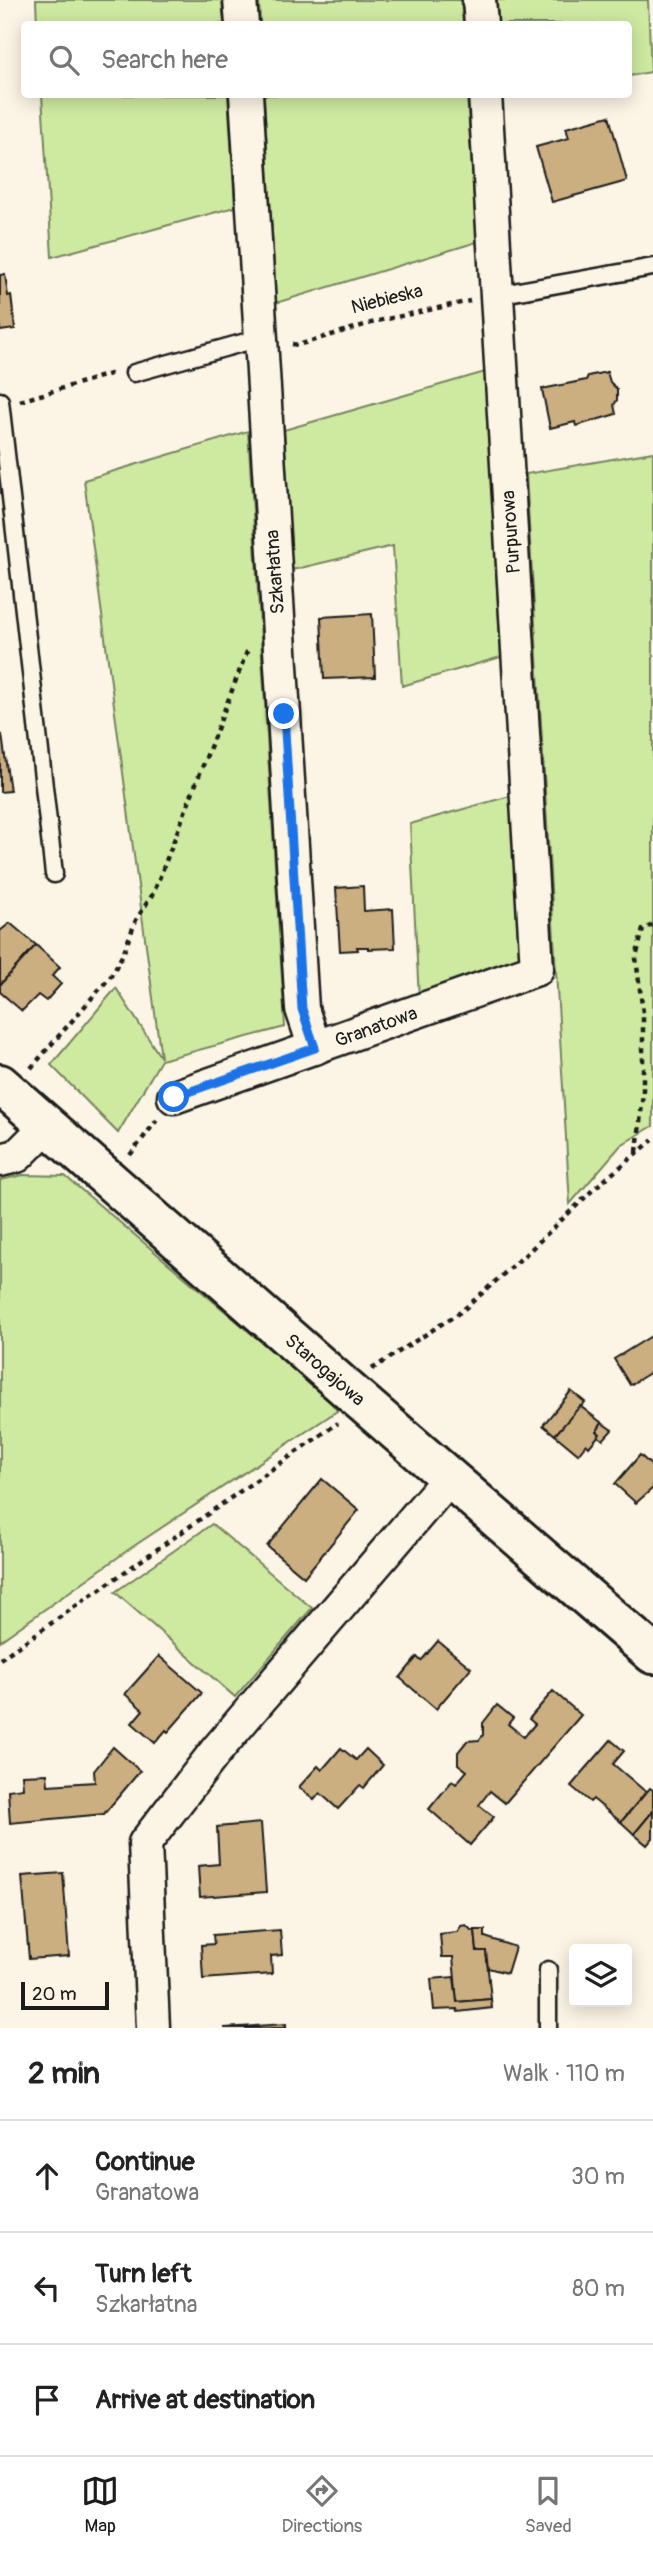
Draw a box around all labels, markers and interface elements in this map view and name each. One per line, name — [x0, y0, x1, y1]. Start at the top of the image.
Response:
search box — [21, 21, 632, 98]
icon: search — [45, 41, 83, 79]
text: Search here — [101, 44, 228, 76]
street label: Niebieska — [349, 278, 425, 319]
street label: Purpurowa — [496, 489, 526, 574]
street label: Szkarłatna — [260, 529, 290, 615]
route end — [268, 698, 299, 729]
street label: Granatowa — [331, 1001, 421, 1053]
route start — [158, 1081, 189, 1112]
street label: Starogajowa — [280, 1329, 370, 1412]
map controls — [569, 1944, 632, 2007]
button: layers — [569, 1944, 632, 2007]
scale bar — [21, 1979, 108, 2011]
text: 20 m — [32, 1982, 77, 2006]
text: 2 min — [28, 2055, 100, 2092]
text: Walk · 110 m — [503, 2059, 625, 2088]
text: Continue — [95, 2146, 195, 2178]
icon: ahead — [28, 2157, 66, 2195]
text: 30 m — [571, 2162, 625, 2191]
text: Granatowa — [95, 2178, 199, 2207]
text: Turn left — [95, 2258, 191, 2290]
icon: left — [28, 2269, 66, 2307]
text: 80 m — [572, 2274, 625, 2303]
text: Szkarłatna — [95, 2290, 198, 2319]
icon: arrive — [28, 2381, 66, 2419]
text: Arrive at destination — [95, 2384, 315, 2416]
tab: Map — [81, 2472, 119, 2538]
tab: Directions — [282, 2472, 362, 2538]
tab: Saved — [525, 2472, 572, 2538]

